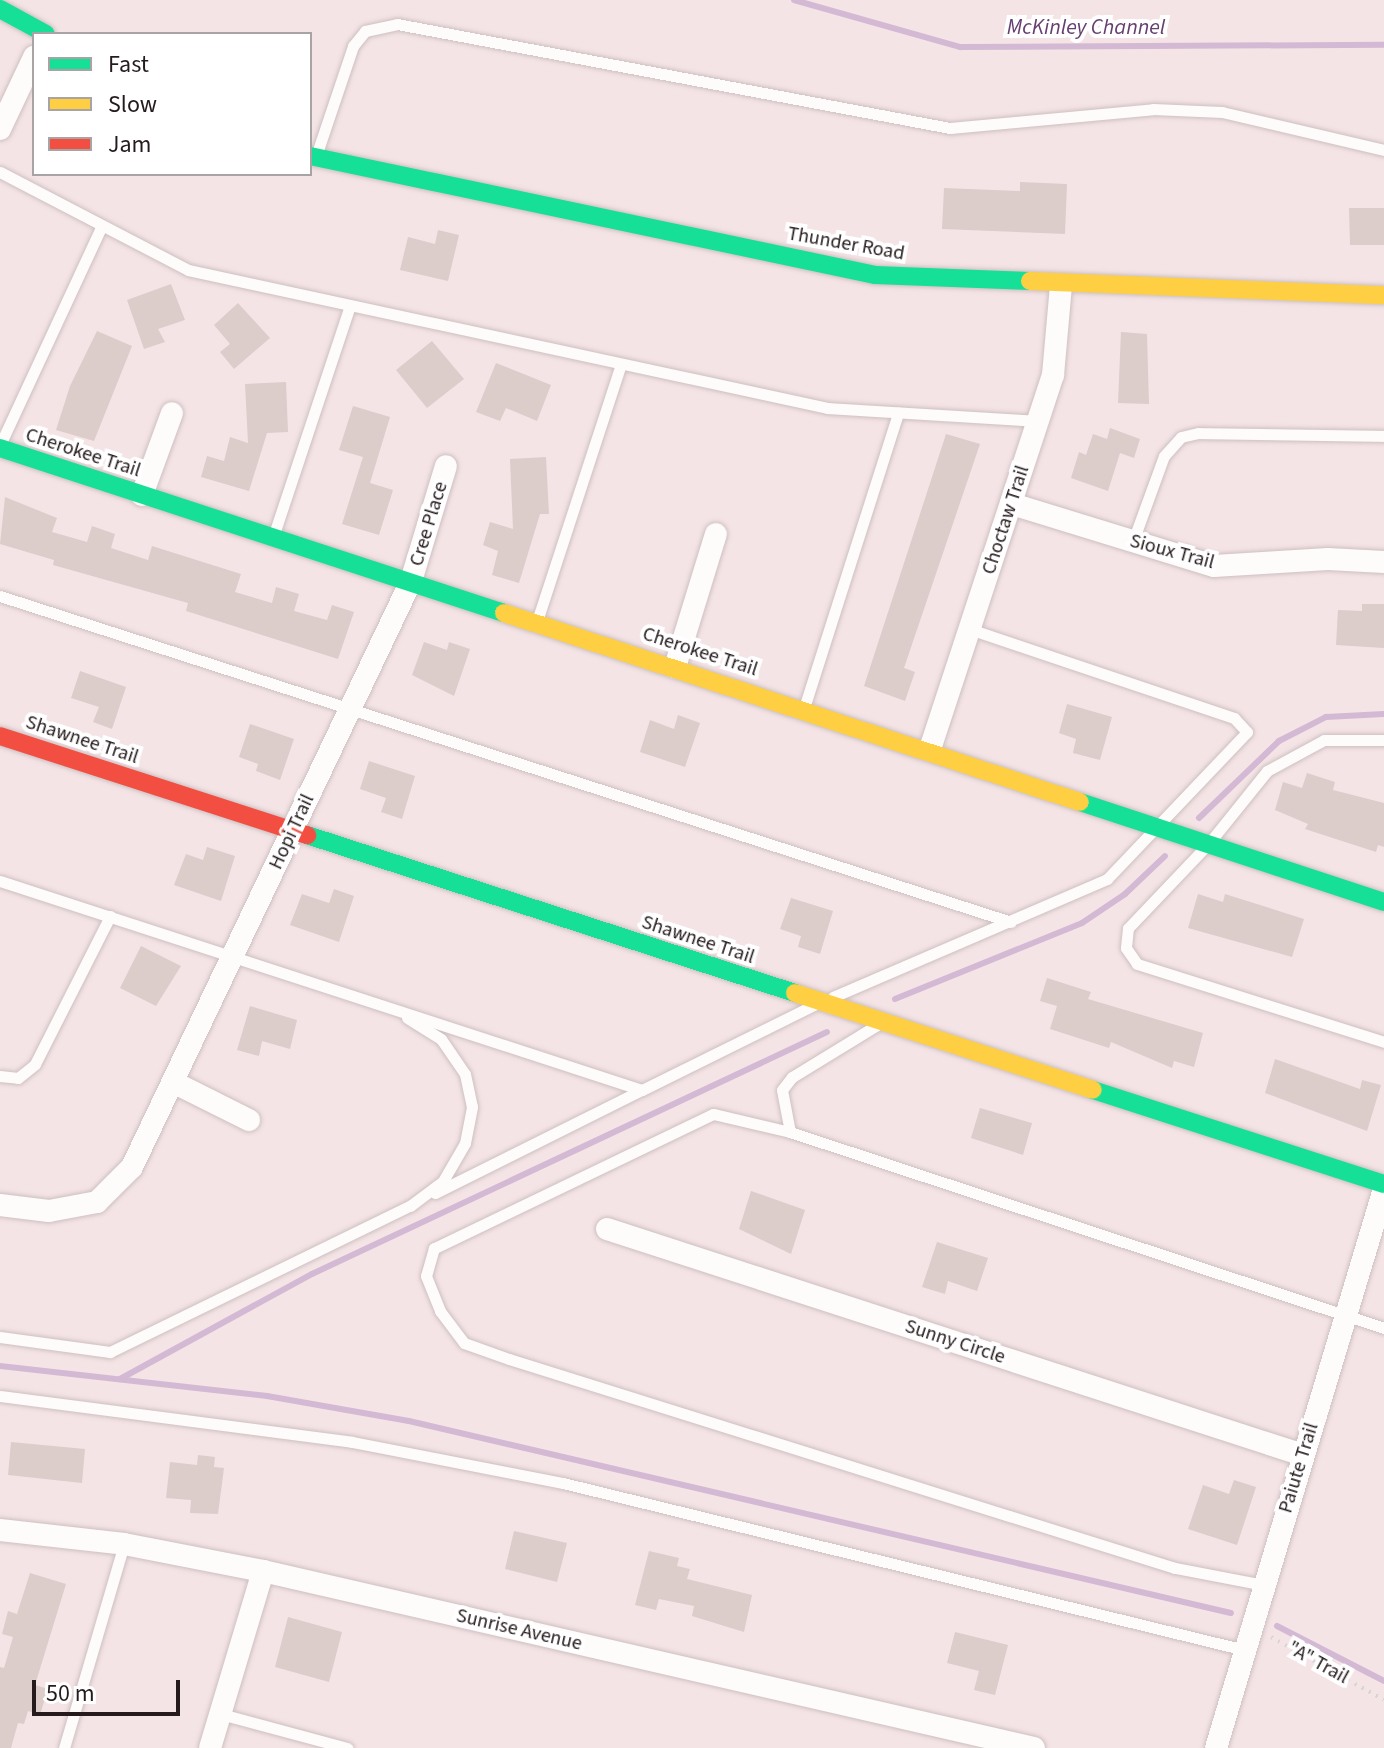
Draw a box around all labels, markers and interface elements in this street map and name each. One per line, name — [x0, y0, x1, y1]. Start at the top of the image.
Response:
water label: McKinley Channel — [1007, 15, 1165, 41]
legend — [32, 32, 312, 176]
text: Fast — [108, 47, 149, 82]
text: Slow — [108, 87, 157, 122]
text: Jam — [108, 127, 152, 162]
street label: Thunder Road — [786, 222, 906, 266]
street label: Cherokee Trail — [22, 423, 144, 483]
street label: Choctaw Trail — [977, 462, 1035, 578]
street label: Cree Place — [405, 479, 453, 569]
street label: Sioux Trail — [1127, 529, 1217, 575]
street label: Cherokee Trail — [639, 622, 761, 682]
street label: Shawnee Trail — [23, 710, 141, 770]
street label: Hopi Trail — [264, 791, 320, 873]
street label: Shawnee Trail — [639, 910, 757, 970]
street label: Sunny Circle — [902, 1315, 1008, 1369]
street label: Paiute Trail — [1274, 1420, 1324, 1516]
street label: Sunrise Avenue — [454, 1604, 584, 1656]
street label: "A" Trail — [1283, 1636, 1353, 1690]
scale bar — [36, 1664, 184, 1714]
text: 50 m — [46, 1676, 95, 1711]

